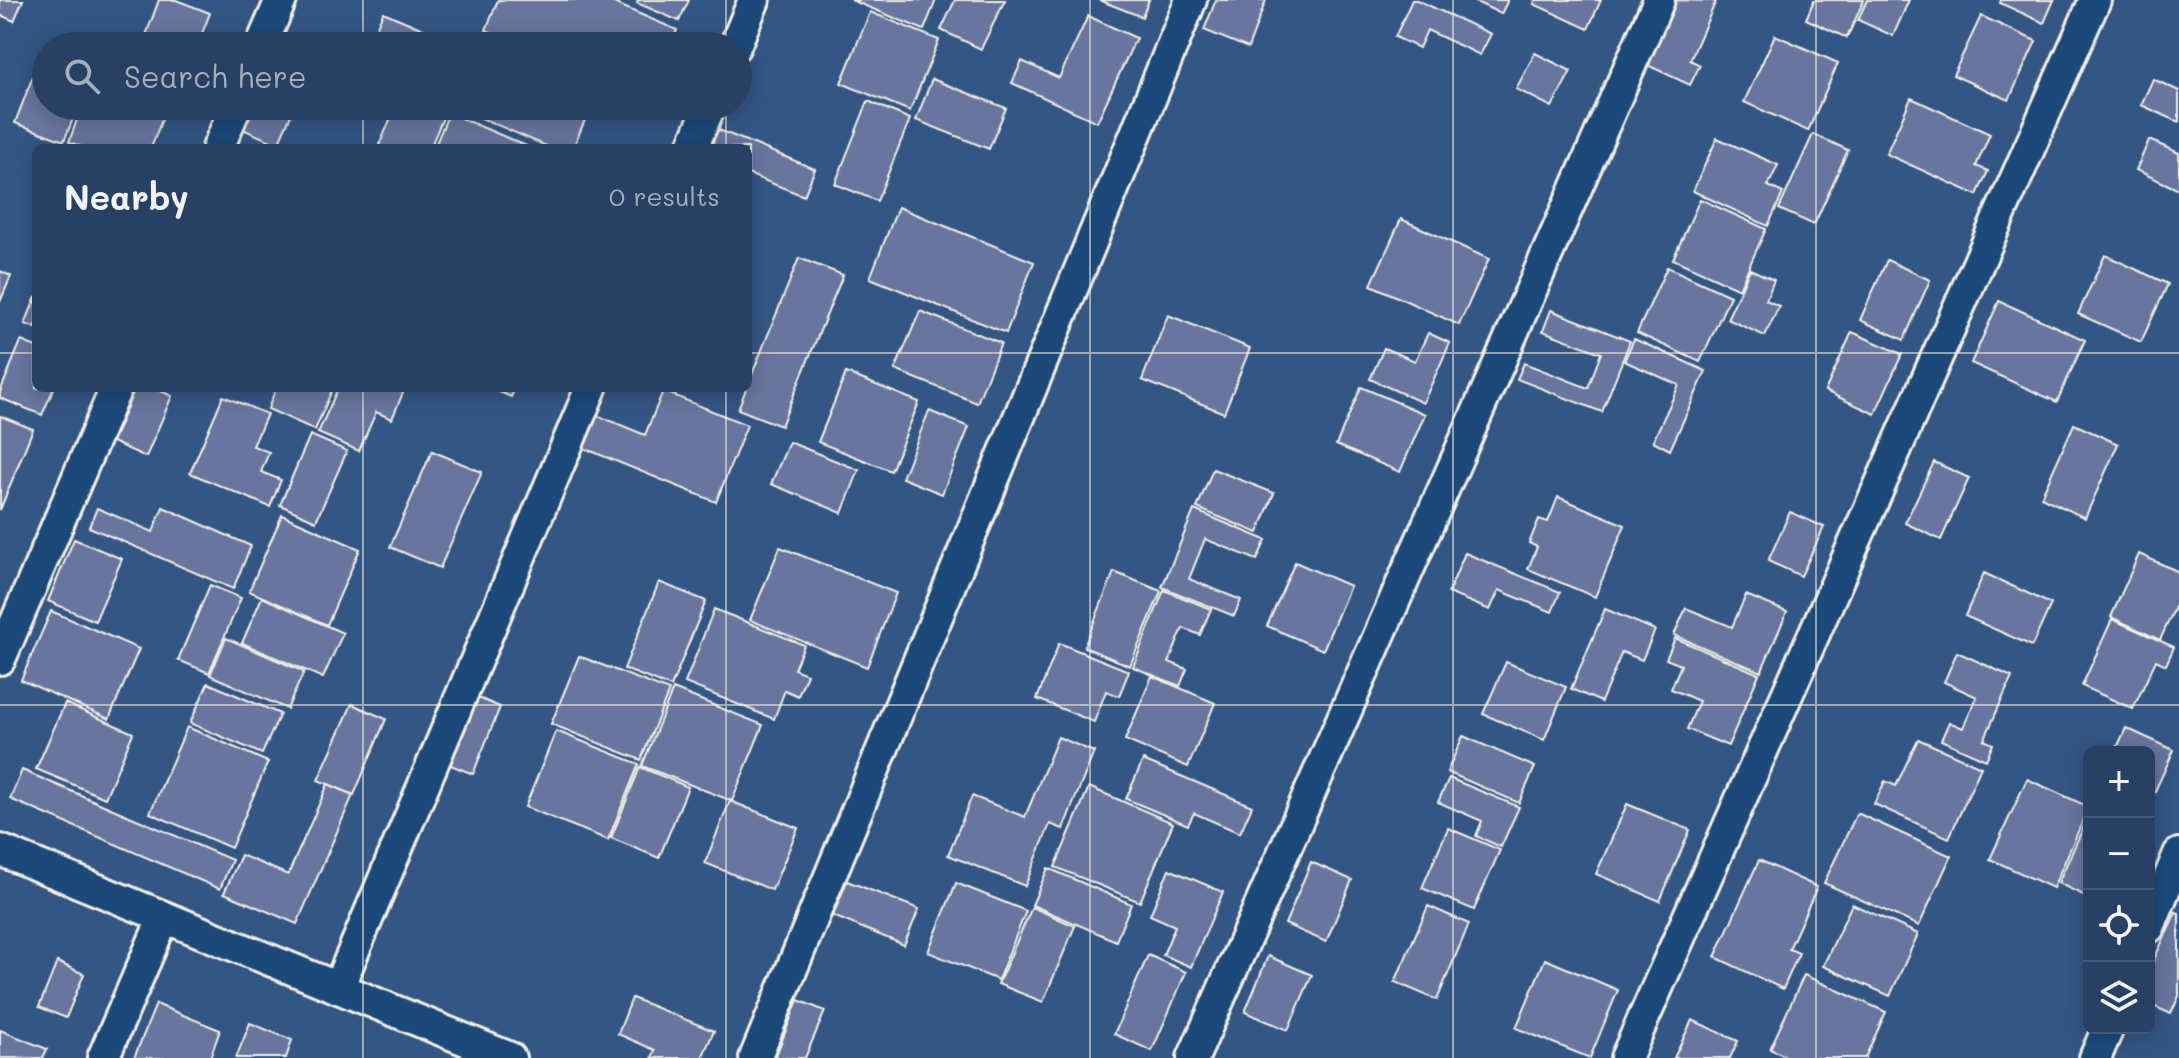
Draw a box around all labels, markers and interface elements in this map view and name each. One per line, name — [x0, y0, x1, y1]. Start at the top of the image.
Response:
search box — [32, 32, 752, 120]
icon: search — [60, 54, 104, 98]
text: Search here — [124, 56, 307, 96]
text: Nearby — [64, 174, 189, 219]
text: 0 results — [609, 179, 720, 213]
map controls — [2083, 746, 2155, 1034]
button: + — [2083, 746, 2155, 818]
button: − — [2083, 818, 2155, 890]
button: locate — [2083, 890, 2155, 962]
button: layers — [2083, 962, 2155, 1034]

